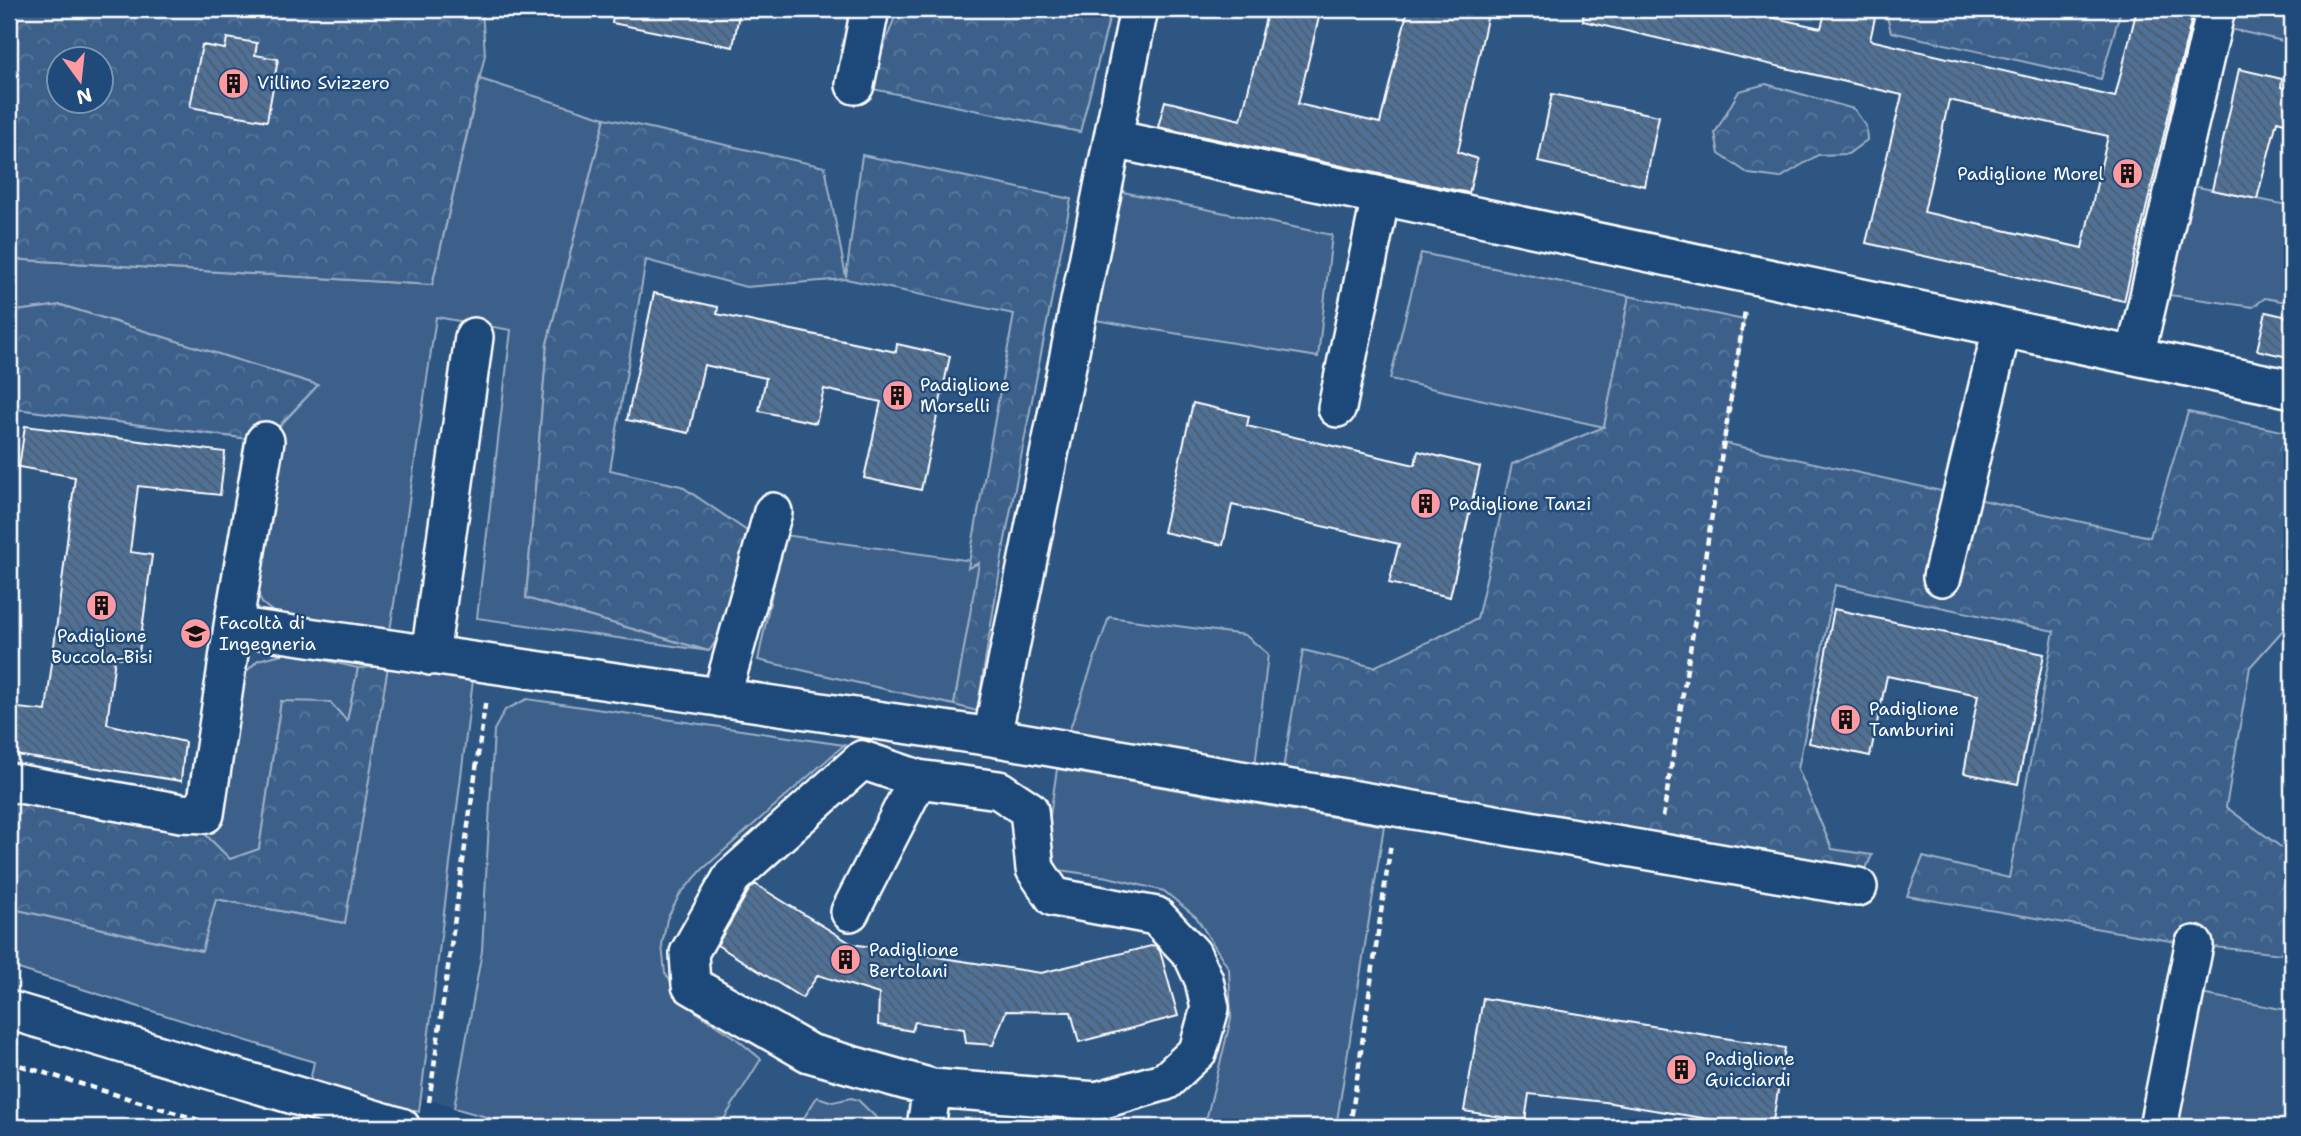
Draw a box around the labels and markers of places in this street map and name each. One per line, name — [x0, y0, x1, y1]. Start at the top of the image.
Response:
building icon: Villino Svizzero — [217, 66, 251, 100]
place label: Villino Svizzero — [257, 71, 390, 95]
building icon: Padiglione Morel — [2110, 157, 2144, 191]
place label: Padiglione Morel — [1957, 162, 2105, 186]
place label: Padiglione Morselli — [920, 373, 1010, 418]
building icon: Padiglione Morselli — [880, 378, 914, 412]
building icon: Padiglione Tanzi — [1409, 487, 1443, 521]
place label: Padiglione Tanzi — [1449, 492, 1591, 516]
building icon: Padiglione Buccola-Bisi — [85, 589, 119, 623]
place label: Facoltà di Ingegneria — [219, 611, 316, 656]
school or university icon: Facoltà di Ingegneria — [179, 616, 213, 650]
place label: Padiglione Buccola-Bisi — [51, 624, 153, 669]
place label: Padiglione Tamburini — [1869, 697, 1959, 742]
building icon: Padiglione Tamburini — [1829, 702, 1863, 736]
place label: Padiglione Bertolani — [869, 938, 959, 983]
building icon: Padiglione Bertolani — [829, 943, 863, 977]
place label: Padiglione Guicciardi — [1705, 1047, 1795, 1092]
building icon: Padiglione Guicciardi — [1665, 1052, 1699, 1086]

